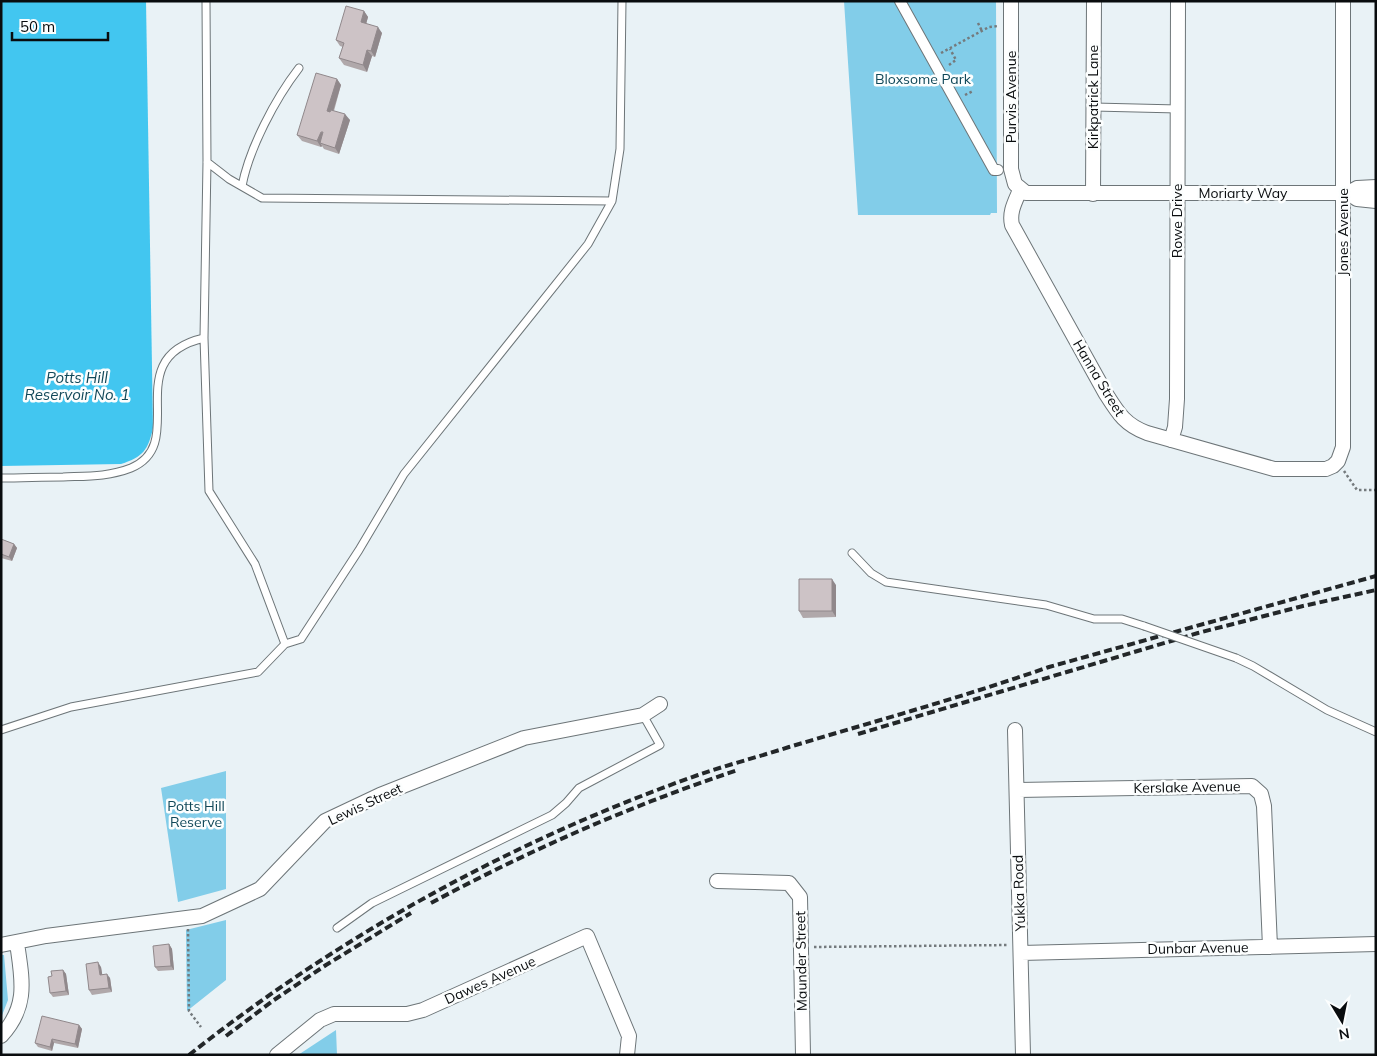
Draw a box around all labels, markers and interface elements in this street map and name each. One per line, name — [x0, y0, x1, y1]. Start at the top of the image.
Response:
scale bar — [12, 10, 109, 42]
text: 50 m — [20, 17, 55, 36]
street label: Kirkpatrick Lane — [1084, 45, 1102, 149]
street label: Purvis Avenue — [1002, 51, 1020, 143]
park label: Bloxsome Park — [875, 70, 972, 88]
street label: Rowe Drive — [1168, 184, 1186, 258]
street label: Moriarty Way — [1199, 184, 1288, 202]
street label: Jones Avenue — [1334, 188, 1352, 276]
street label: Hanna Street — [1069, 336, 1129, 420]
water label: Potts Hill Reservoir No. 1 — [25, 368, 130, 404]
street label: Kerslake Avenue — [1133, 777, 1241, 797]
street label: Lewis Street — [325, 779, 405, 829]
park label: Potts Hill Reserve — [167, 797, 225, 831]
street label: Yukka Road — [1009, 855, 1029, 932]
street label: Maunder Street — [791, 911, 811, 1011]
street label: Dunbar Avenue — [1147, 938, 1249, 958]
street label: Dawes Avenue — [442, 952, 538, 1008]
north arrow — [1317, 996, 1367, 1046]
text: N — [1337, 1024, 1351, 1044]

